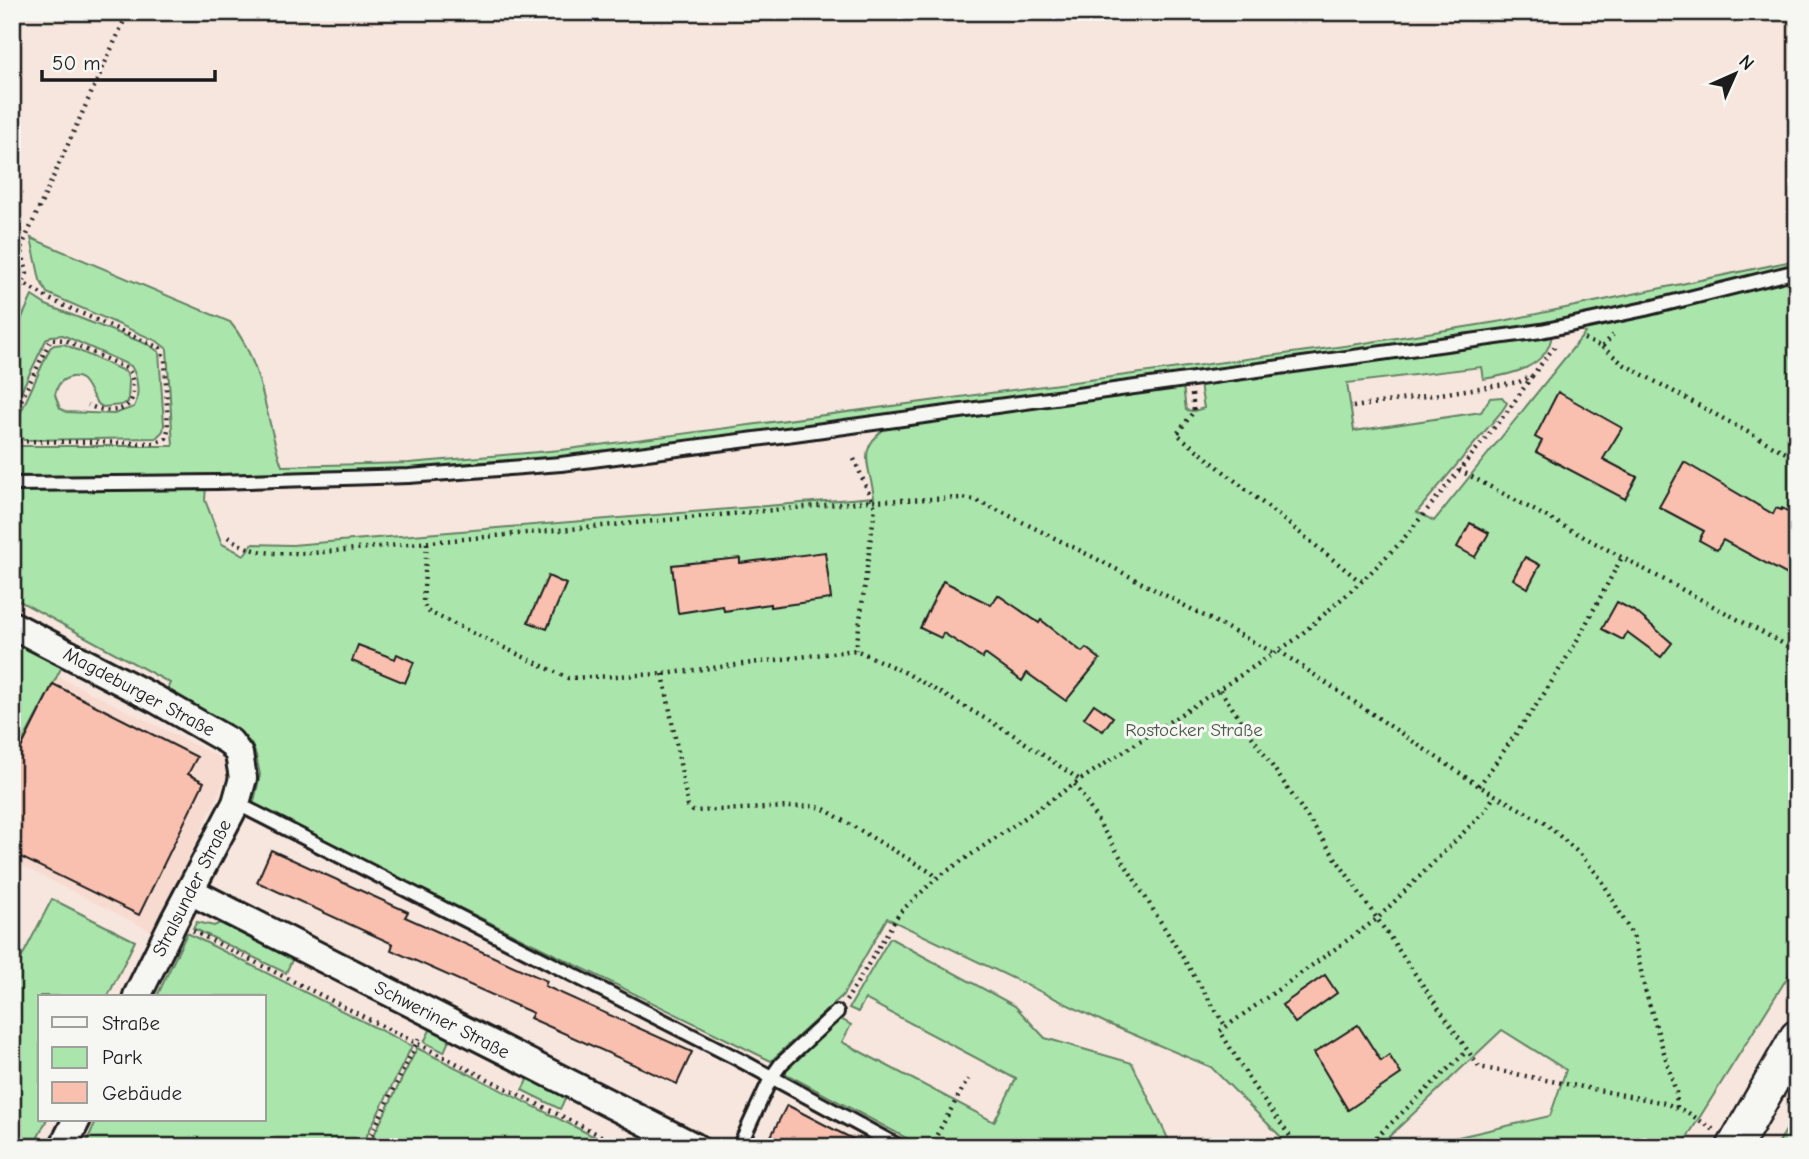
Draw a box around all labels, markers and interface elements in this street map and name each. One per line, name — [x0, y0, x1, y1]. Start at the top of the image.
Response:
scale bar — [42, 38, 215, 82]
north arrow — [1700, 38, 1770, 108]
text: 50 m — [52, 51, 101, 75]
text: N — [1734, 51, 1758, 75]
street label: Magdeburger Straße — [60, 643, 218, 741]
park label: Rostocker Straße — [1125, 719, 1263, 741]
street label: Stralsunder Straße — [148, 816, 236, 960]
street label: Schweriner Straße — [371, 976, 513, 1064]
legend — [38, 995, 266, 1120]
text: Straße — [102, 1011, 160, 1035]
text: Park — [102, 1045, 142, 1069]
text: Gebäude — [102, 1081, 182, 1105]

